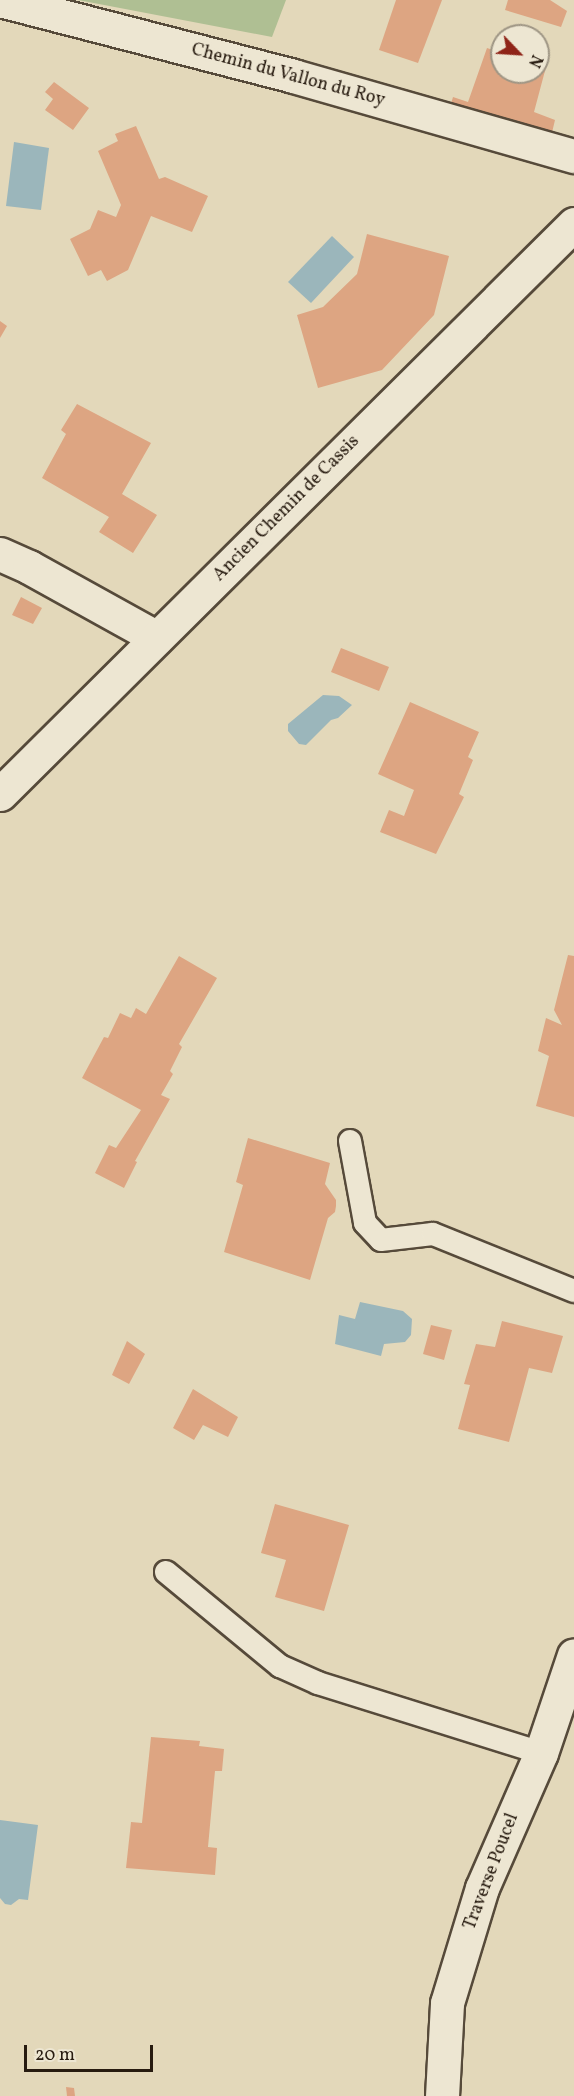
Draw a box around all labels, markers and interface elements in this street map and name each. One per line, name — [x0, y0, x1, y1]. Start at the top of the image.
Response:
north arrow — [490, 24, 550, 84]
street label: Chemin du Vallon du Roy — [189, 40, 387, 112]
text: N — [522, 51, 547, 71]
street label: Ancien Chemin de Cassis — [209, 431, 365, 587]
street label: Traverse Poucel — [460, 1811, 524, 1933]
scale bar — [27, 2033, 156, 2071]
text: 20 m — [35, 2043, 75, 2068]

